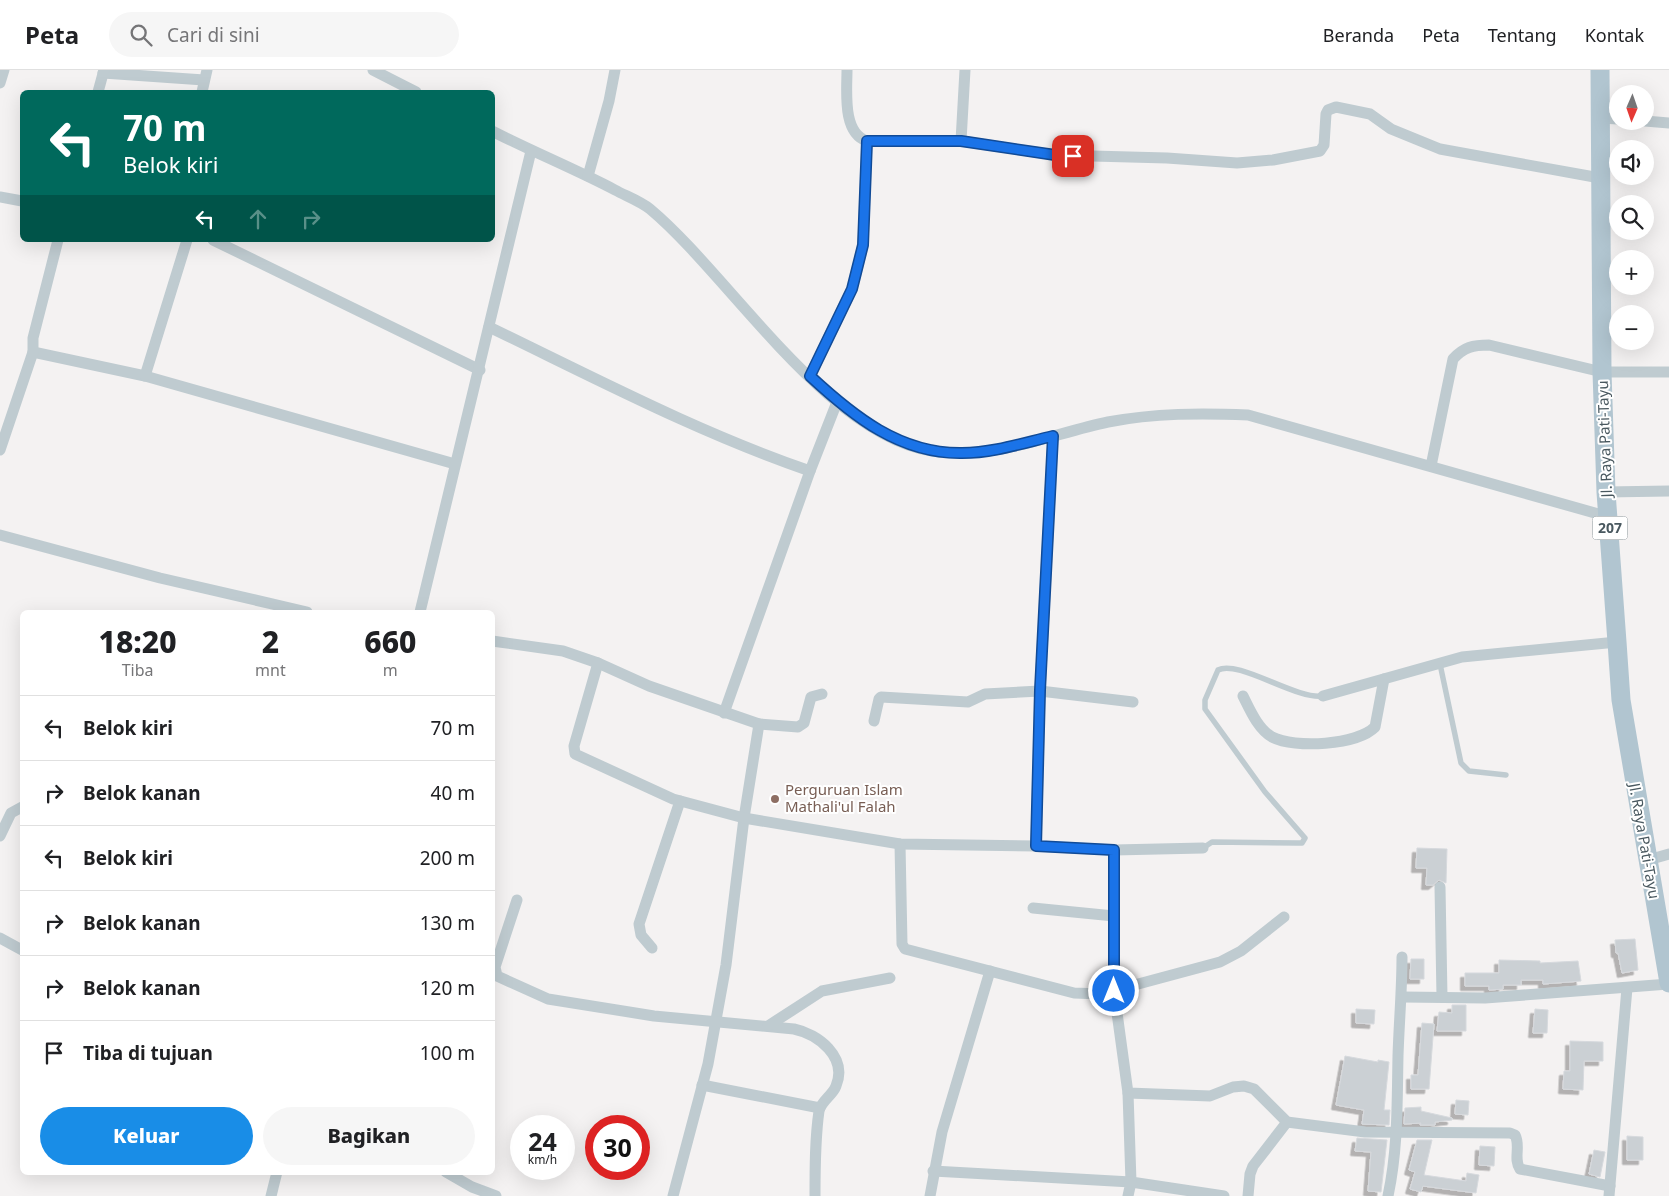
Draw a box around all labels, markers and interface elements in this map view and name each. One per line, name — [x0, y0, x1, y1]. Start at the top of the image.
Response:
search box — [109, 12, 459, 57]
text: Peta — [25, 18, 79, 51]
icon: search — [127, 21, 155, 49]
text: Cari di sini — [167, 22, 260, 48]
text: Beranda — [1323, 23, 1394, 47]
text: Peta — [1422, 23, 1460, 47]
text: Tentang — [1488, 23, 1557, 47]
text: Kontak — [1585, 23, 1644, 47]
north arrow — [1609, 85, 1654, 130]
map controls — [1609, 85, 1654, 350]
text: 70 m — [123, 104, 206, 151]
icon: left — [40, 110, 105, 175]
pin — [1052, 135, 1094, 177]
button: sound — [1609, 140, 1654, 185]
icon: arrive — [1059, 142, 1087, 170]
text: Belok kiri — [123, 149, 218, 179]
button: search — [1609, 195, 1654, 240]
icon: left — [191, 205, 219, 233]
icon: ahead — [244, 205, 272, 233]
icon: right — [297, 205, 325, 233]
button: + — [1609, 250, 1654, 295]
button: − — [1609, 305, 1654, 350]
street label: Jl. Raya Pati-Tayu — [1592, 380, 1616, 500]
road number: 207 — [1592, 516, 1628, 539]
text: 18:20 — [99, 621, 177, 662]
text: 2 — [262, 621, 279, 662]
text: 660 — [364, 621, 416, 662]
text: Tiba — [122, 659, 153, 681]
text: mnt — [255, 659, 286, 681]
text: m — [383, 659, 398, 681]
icon: left — [40, 714, 68, 742]
text: Belok kiri — [83, 715, 173, 741]
text: 70 m — [431, 715, 475, 741]
icon: right — [40, 779, 68, 807]
place label: Perguruan Islam Mathali'ul Falah — [785, 779, 903, 816]
street label: Jl. Raya Pati-Tayu — [1625, 779, 1665, 900]
text: Belok kanan — [83, 780, 200, 806]
text: 40 m — [431, 780, 475, 806]
marker: Perguruan Islam Mathali'ul Falah — [769, 793, 781, 805]
icon: left — [40, 844, 68, 872]
text: Belok kiri — [83, 845, 173, 871]
text: 200 m — [420, 845, 475, 871]
icon: right — [40, 909, 68, 937]
text: Belok kanan — [83, 910, 200, 936]
text: 130 m — [420, 910, 475, 936]
position arrow — [1087, 964, 1139, 1016]
icon: right — [40, 974, 68, 1002]
text: Belok kanan — [83, 975, 200, 1001]
text: 120 m — [420, 975, 475, 1001]
icon: arrive — [40, 1039, 68, 1067]
text: Tiba di tujuan — [83, 1040, 213, 1066]
text: 100 m — [420, 1040, 475, 1066]
button: Keluar — [40, 1107, 253, 1165]
button: Bagikan — [263, 1107, 475, 1165]
speed limit sign: 30 — [585, 1115, 650, 1180]
text: 24 — [528, 1124, 557, 1158]
text: km/h — [528, 1151, 557, 1168]

